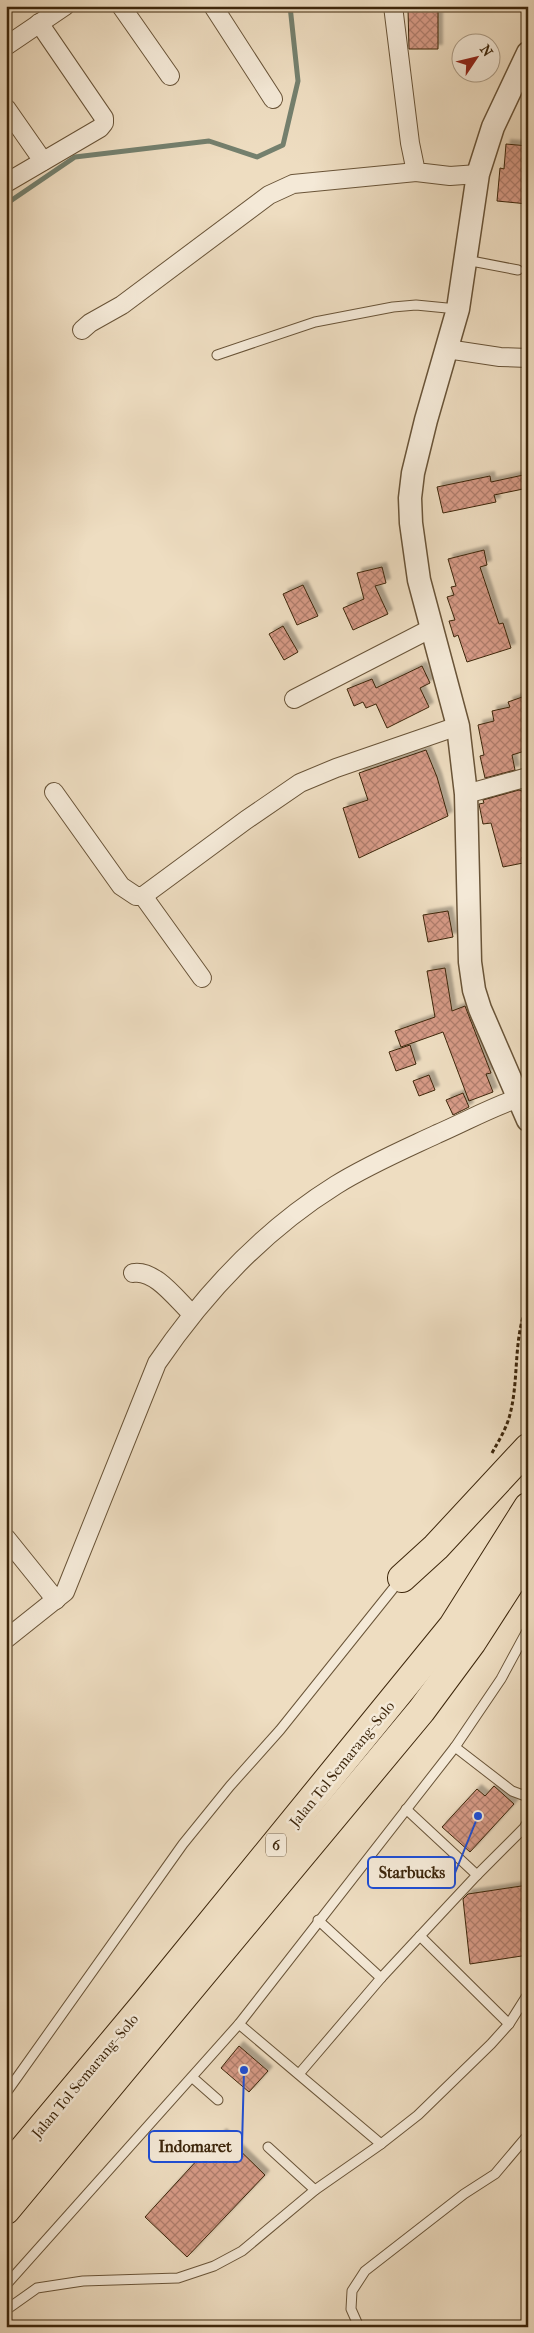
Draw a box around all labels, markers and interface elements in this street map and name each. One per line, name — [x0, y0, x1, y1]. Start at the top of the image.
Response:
north arrow — [452, 32, 502, 82]
text: N — [476, 42, 496, 60]
street label: Jalan Tol Semarang–Solo — [285, 1697, 399, 1831]
road number: 6 — [266, 1834, 286, 1856]
callout: Starbucks — [368, 1857, 455, 1888]
text: Starbucks — [379, 1863, 445, 1882]
street label: Jalan Tol Semarang–Solo — [27, 2010, 143, 2143]
callout: Indomaret — [149, 2131, 242, 2162]
text: Indomaret — [158, 2137, 232, 2156]

